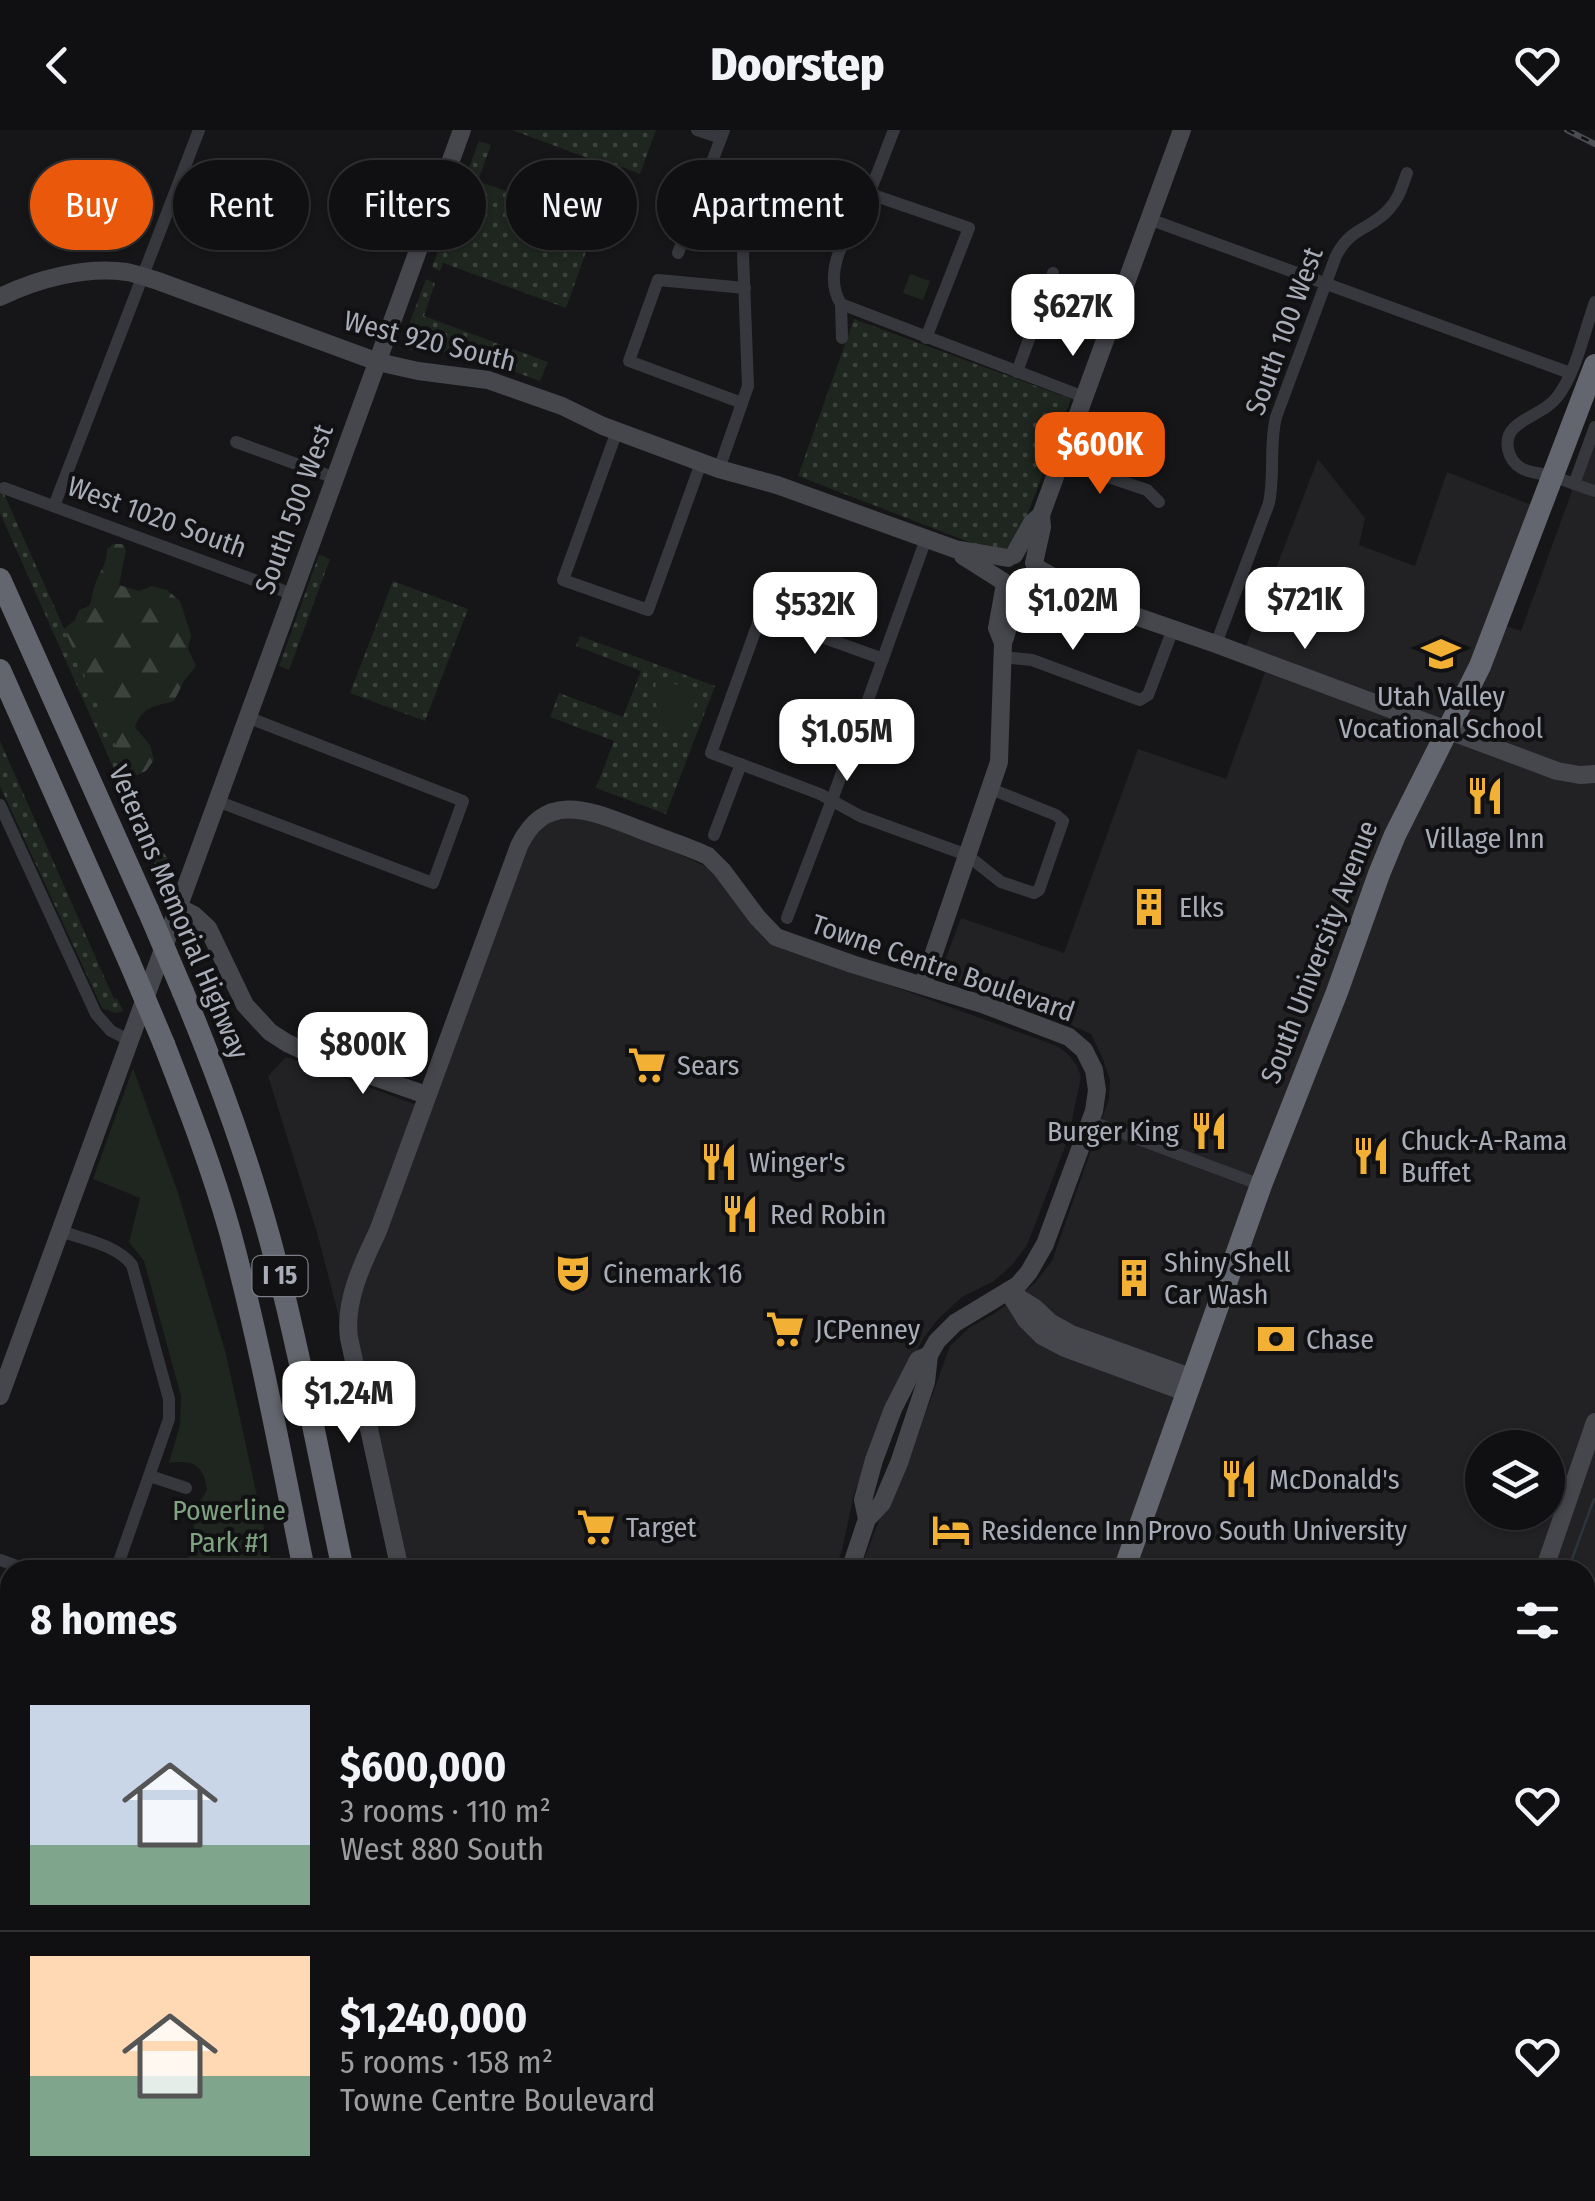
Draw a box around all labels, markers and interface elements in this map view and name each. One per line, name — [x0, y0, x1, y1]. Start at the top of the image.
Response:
icon: back — [30, 38, 85, 93]
text: Doorstep — [710, 38, 885, 92]
icon: heart — [1510, 38, 1565, 93]
chip: Buy — [30, 160, 153, 250]
chip: Rent — [173, 160, 309, 250]
chip: Filters — [329, 160, 486, 250]
chip: New — [506, 160, 637, 250]
chip: Apartment — [657, 160, 879, 250]
street label: South 100 West — [1238, 242, 1330, 419]
pin: $627K — [1003, 274, 1143, 359]
text: $627K — [1033, 287, 1113, 325]
street label: West 920 South — [341, 304, 519, 378]
pin: $600K — [1030, 412, 1170, 497]
street label: South 500 West — [248, 419, 340, 598]
text: $600K — [1057, 425, 1143, 463]
street label: West 1020 South — [63, 469, 251, 565]
pin: $721K — [1235, 567, 1375, 652]
pin: $1.02M — [992, 568, 1154, 653]
pin: $532K — [745, 572, 885, 657]
text: $721K — [1267, 580, 1343, 618]
text: $1.02M — [1028, 581, 1118, 619]
text: $532K — [775, 585, 855, 623]
school or university icon: Utah Valley Vocational School — [1420, 633, 1462, 675]
place label: Utah Valley Vocational School — [1339, 680, 1543, 745]
pin: $1.05M — [766, 699, 928, 784]
text: $1.05M — [801, 712, 893, 750]
street label: Veterans Memorial Highway — [102, 760, 256, 1064]
restaurant icon: Village Inn — [1464, 775, 1506, 817]
street label: South University Avenue — [1254, 816, 1384, 1088]
place label: Village Inn — [1425, 822, 1545, 855]
building icon: Elks — [1128, 886, 1170, 928]
place label: Elks — [1179, 891, 1224, 924]
street label: Towne Centre Boulevard — [807, 907, 1079, 1029]
pin: $800K — [293, 1012, 433, 1097]
text: $800K — [320, 1025, 406, 1063]
supermarket icon: Sears — [626, 1044, 668, 1086]
place label: Sears — [677, 1049, 740, 1082]
restaurant icon: Burger King — [1188, 1110, 1230, 1152]
place label: Burger King — [1047, 1115, 1180, 1148]
place label: Chuck-A-Rama Buffet — [1401, 1124, 1567, 1189]
restaurant icon: Chuck-A-Rama Buffet — [1350, 1135, 1392, 1177]
restaurant icon: Winger's — [698, 1141, 740, 1183]
place label: Winger's — [749, 1146, 846, 1179]
restaurant icon: Red Robin — [719, 1193, 761, 1235]
place label: Red Robin — [770, 1198, 887, 1231]
place label: Shiny Shell Car Wash — [1164, 1246, 1291, 1311]
theatre icon: Cinemark 16 — [552, 1252, 594, 1294]
road number: I 15 — [252, 1256, 308, 1296]
place label: Cinemark 16 — [603, 1257, 742, 1290]
building icon: Shiny Shell Car Wash — [1113, 1257, 1155, 1299]
supermarket icon: JCPenney — [764, 1308, 806, 1350]
place label: JCPenney — [815, 1313, 921, 1346]
bank icon: Chase — [1255, 1318, 1297, 1360]
place label: Chase — [1306, 1323, 1374, 1356]
pin: $1.24M — [268, 1361, 430, 1446]
text: $1.24M — [304, 1374, 394, 1412]
map controls — [1465, 1430, 1565, 1530]
button: layers — [1465, 1430, 1565, 1530]
restaurant icon: McDonald's — [1218, 1458, 1260, 1500]
place label: McDonald's — [1269, 1463, 1400, 1496]
park label: Powerline Park #1 — [172, 1494, 286, 1559]
supermarket icon: Target — [575, 1506, 617, 1548]
hotel icon: Residence Inn Provo South University — [930, 1509, 972, 1551]
place label: Target — [626, 1511, 697, 1544]
place label: Residence Inn Provo South University — [981, 1514, 1408, 1547]
icon: filters — [1510, 1593, 1565, 1648]
text: 8 homes — [30, 1595, 177, 1645]
text: $600,000 — [340, 1742, 506, 1792]
icon: home — [110, 1745, 230, 1865]
icon: heart — [1510, 1778, 1565, 1833]
text: 3 rooms · 110 m² — [340, 1792, 551, 1830]
text: West 880 South — [340, 1830, 544, 1868]
text: $1,240,000 — [340, 1993, 528, 2043]
icon: home — [110, 1996, 230, 2116]
icon: heart — [1510, 2029, 1565, 2084]
text: 5 rooms · 158 m² — [340, 2043, 553, 2081]
text: Towne Centre Boulevard — [340, 2081, 655, 2119]

